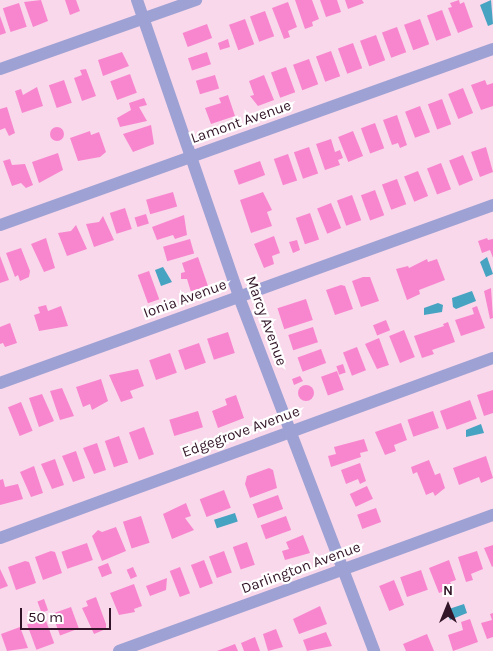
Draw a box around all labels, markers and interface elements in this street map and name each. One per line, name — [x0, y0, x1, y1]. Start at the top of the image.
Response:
street label: Lamont Avenue — [188, 96, 294, 148]
street label: Marcy Avenue — [241, 274, 291, 368]
street label: Ionia Avenue — [141, 276, 229, 322]
street label: Edgegrove Avenue — [180, 402, 302, 462]
street label: Darlington Avenue — [239, 538, 363, 598]
north arrow — [423, 581, 473, 631]
text: N — [443, 582, 453, 599]
scale bar — [22, 598, 114, 630]
text: 50 m — [28, 608, 63, 626]

